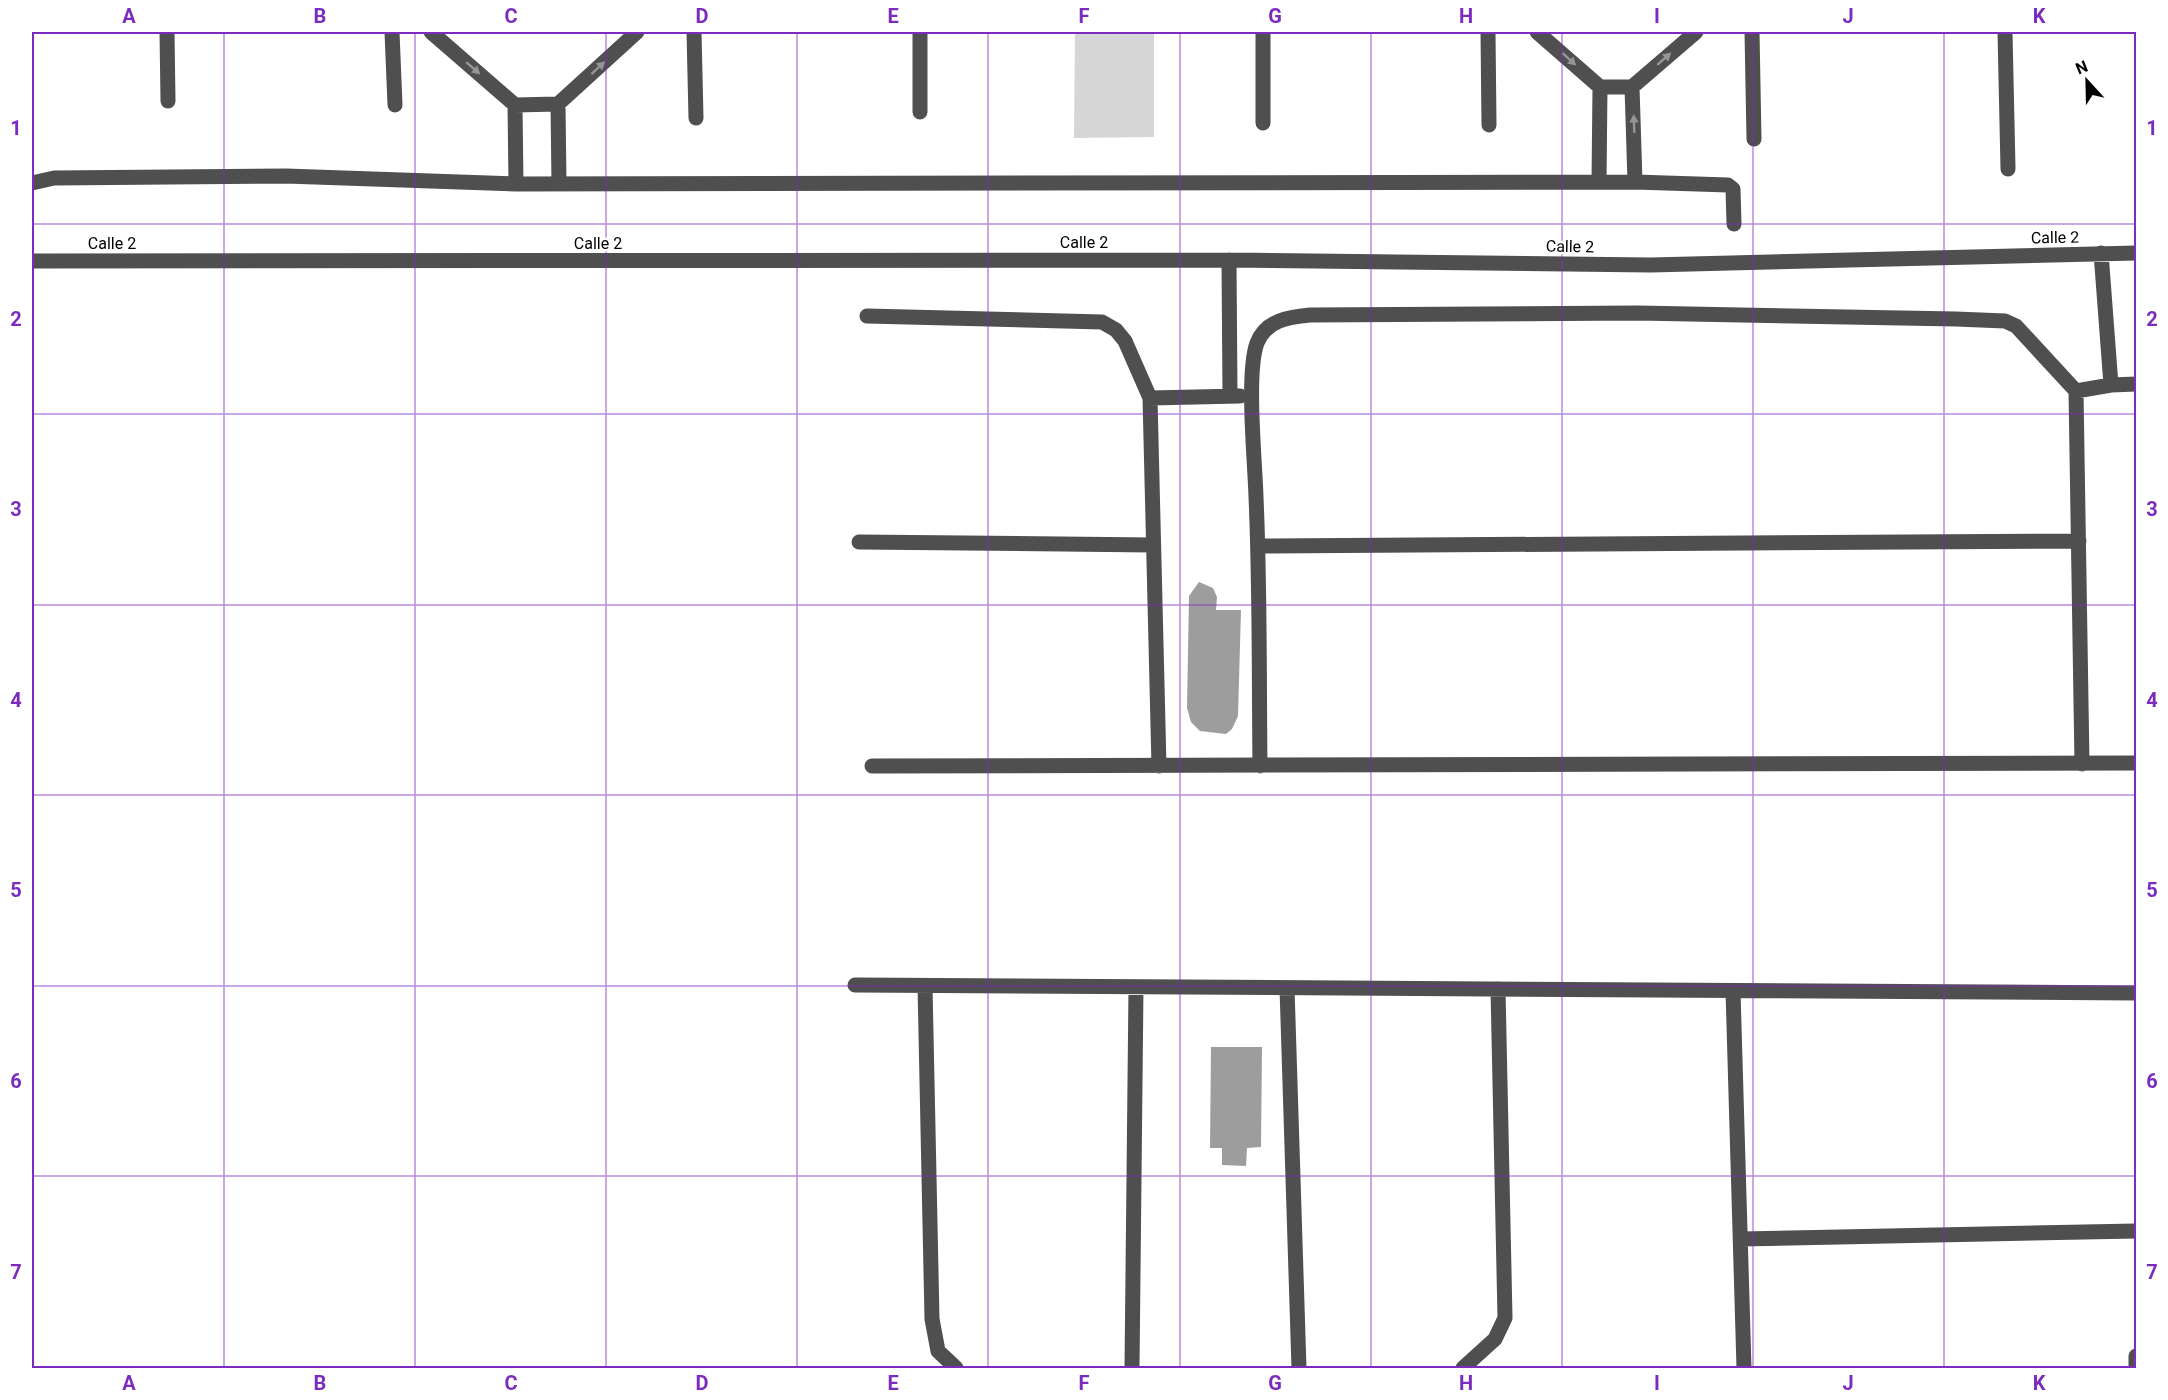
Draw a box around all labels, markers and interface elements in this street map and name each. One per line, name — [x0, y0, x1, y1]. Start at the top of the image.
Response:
text: A — [122, 4, 136, 28]
text: B — [314, 4, 326, 28]
text: C — [504, 4, 518, 28]
text: D — [696, 4, 709, 28]
text: E — [887, 4, 899, 28]
text: F — [1079, 4, 1090, 28]
text: G — [1268, 4, 1282, 28]
text: H — [1459, 4, 1473, 28]
text: I — [1654, 4, 1660, 28]
text: J — [1842, 4, 1854, 28]
text: K — [2033, 4, 2046, 28]
north arrow — [2057, 51, 2117, 111]
one-way arrow — [1561, 53, 1576, 66]
one-way arrow — [1656, 53, 1671, 66]
text: N — [2073, 57, 2090, 78]
one-way arrow — [465, 61, 480, 74]
one-way arrow — [590, 62, 605, 75]
one-way arrow — [1629, 114, 1638, 133]
text: 1 — [10, 116, 22, 140]
text: 1 — [2146, 116, 2158, 140]
street label: Calle 2 — [2031, 228, 2079, 247]
street label: Calle 2 — [1060, 233, 1108, 252]
street label: Calle 2 — [88, 234, 136, 253]
street label: Calle 2 — [574, 234, 622, 253]
street label: Calle 2 — [1546, 237, 1594, 256]
text: 2 — [10, 307, 22, 331]
text: 2 — [2146, 307, 2158, 331]
text: 3 — [10, 497, 22, 521]
text: 3 — [2146, 497, 2158, 521]
text: 4 — [10, 688, 22, 712]
text: 4 — [2146, 688, 2158, 712]
text: 5 — [10, 878, 22, 902]
text: 5 — [2146, 878, 2158, 902]
text: 6 — [10, 1069, 22, 1093]
text: 6 — [2146, 1069, 2158, 1093]
text: 7 — [10, 1260, 22, 1284]
text: 7 — [2146, 1260, 2158, 1284]
text: A — [122, 1371, 136, 1395]
text: B — [314, 1371, 326, 1395]
text: C — [504, 1371, 518, 1395]
text: D — [696, 1371, 709, 1395]
text: E — [887, 1371, 899, 1395]
text: F — [1079, 1371, 1090, 1395]
text: G — [1268, 1371, 1282, 1395]
text: H — [1459, 1371, 1473, 1395]
text: I — [1654, 1371, 1660, 1395]
text: J — [1842, 1371, 1854, 1395]
text: K — [2033, 1371, 2046, 1395]

